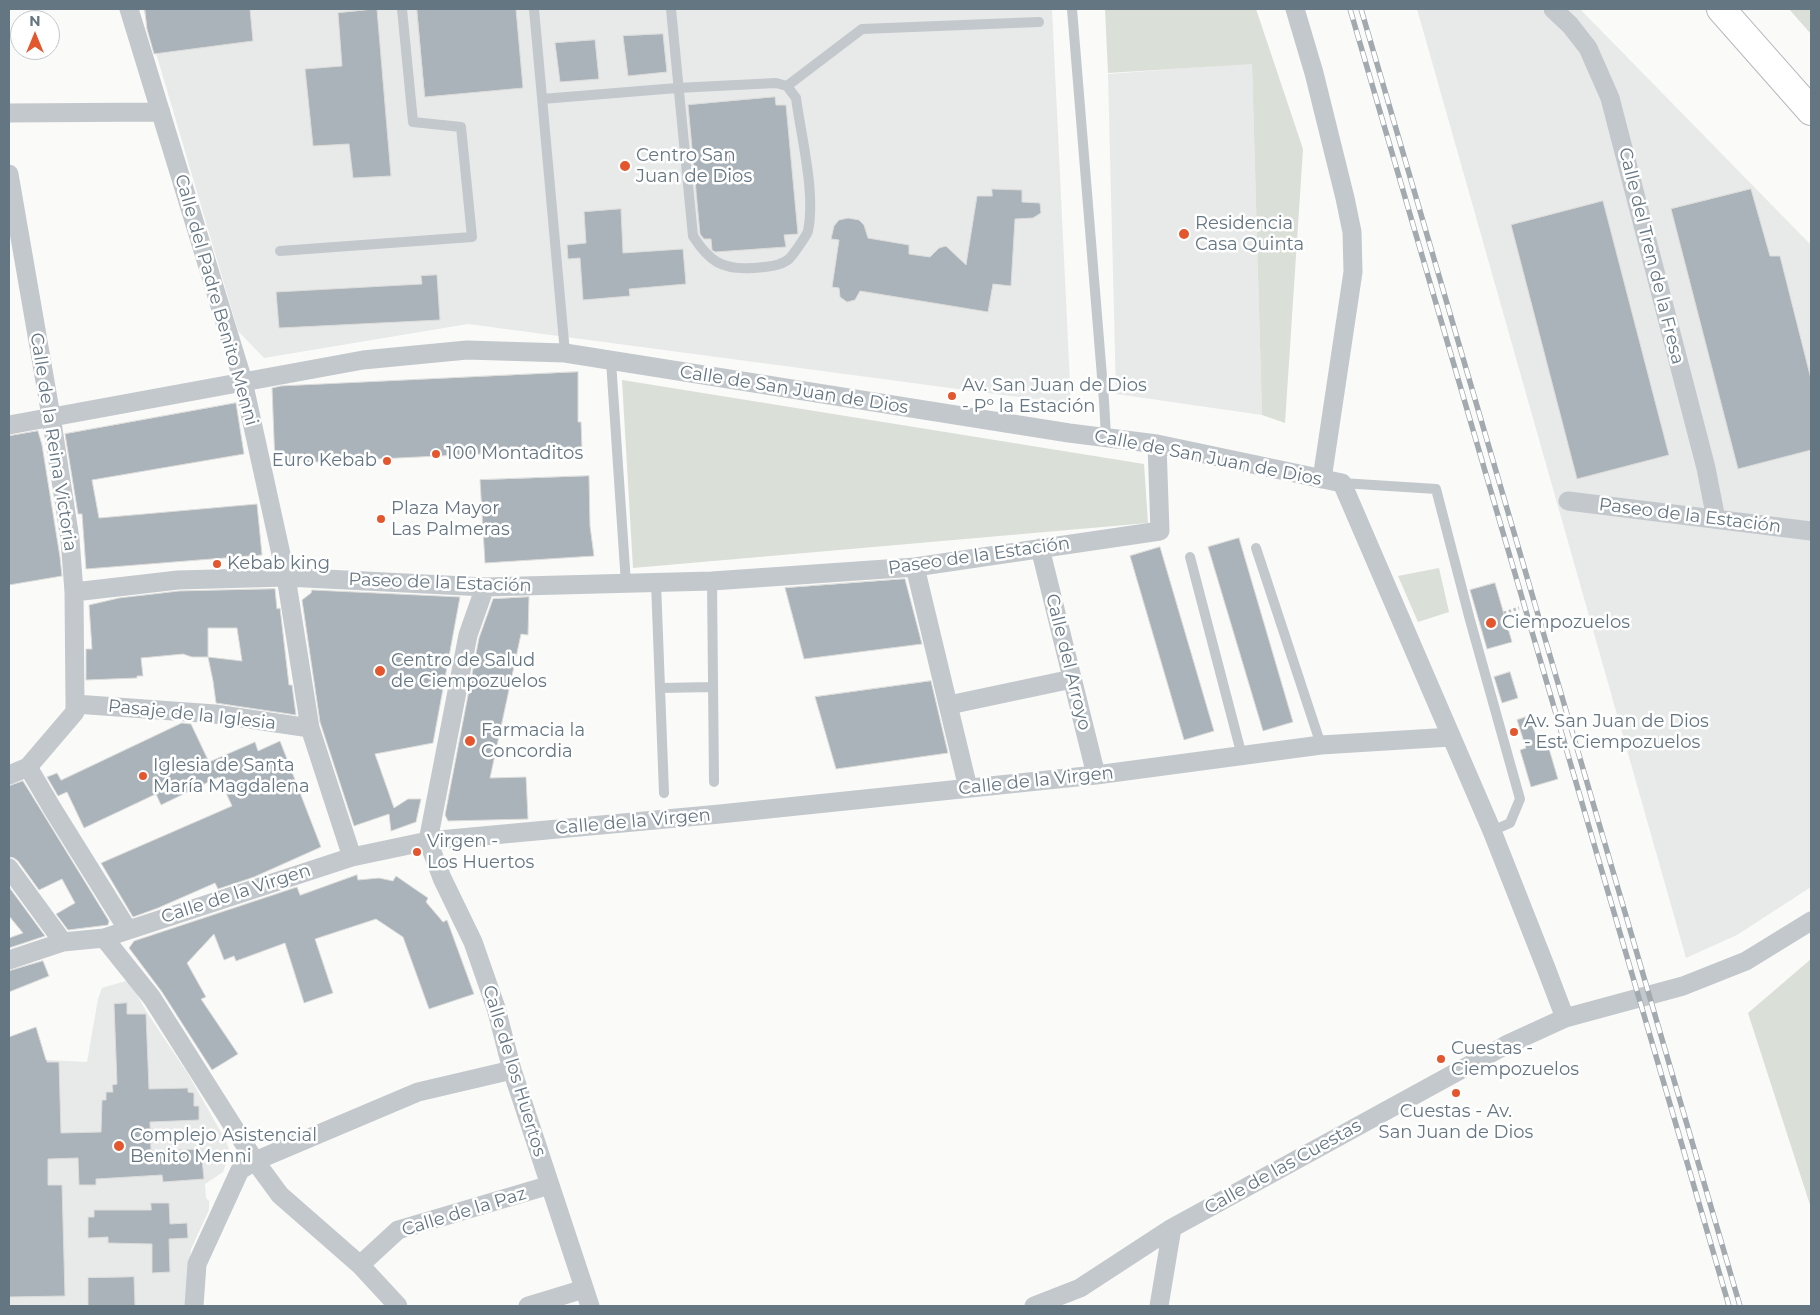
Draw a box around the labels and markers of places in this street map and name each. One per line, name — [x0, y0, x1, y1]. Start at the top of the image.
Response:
place label: Centro San Juan de Dios — [636, 145, 752, 188]
marker: Centro San Juan de Dios — [618, 159, 632, 173]
place label: Residencia Casa Quinta — [1195, 213, 1304, 255]
marker: Residencia Casa Quinta — [1177, 227, 1191, 241]
place label: Av. San Juan de Dios - Pº la Estación — [962, 375, 1147, 418]
marker: Av. San Juan de Dios - Pº la Estación — [946, 390, 958, 402]
place label: 100 Montaditos — [446, 443, 583, 465]
marker: 100 Montaditos — [430, 448, 442, 460]
place label: Euro Kebab — [272, 450, 377, 472]
marker: Euro Kebab — [381, 455, 393, 467]
place label: Plaza Mayor Las Palmeras — [391, 498, 510, 540]
marker: Plaza Mayor Las Palmeras — [375, 513, 387, 525]
place label: Kebab king — [227, 553, 330, 575]
marker: Kebab king — [211, 558, 223, 570]
place label: Ciempozuelos — [1502, 612, 1630, 634]
marker: Ciempozuelos — [1484, 616, 1498, 630]
place label: Centro de Salud de Ciempozuelos — [391, 650, 547, 692]
marker: Centro de Salud de Ciempozuelos — [373, 664, 387, 678]
place label: Av. San Juan de Dios - Est. Ciempozuelos — [1524, 711, 1709, 754]
place label: Farmacia la Concordia — [481, 720, 585, 762]
marker: Av. San Juan de Dios - Est. Ciempozuelos — [1508, 726, 1520, 738]
marker: Farmacia la Concordia — [463, 734, 477, 748]
place label: Iglesia de Santa María Magdalena — [153, 755, 310, 798]
marker: Iglesia de Santa María Magdalena — [137, 770, 149, 782]
place label: Virgen - Los Huertos — [427, 831, 534, 874]
marker: Virgen - Los Huertos — [411, 846, 423, 858]
place label: Cuestas - Ciempozuelos — [1451, 1038, 1579, 1080]
marker: Cuestas - Ciempozuelos — [1435, 1053, 1447, 1065]
marker: Cuestas - Av. San Juan de Dios — [1450, 1087, 1462, 1099]
place label: Cuestas - Av. San Juan de Dios — [1379, 1101, 1533, 1144]
place label: Complejo Asistencial Benito Menni — [130, 1125, 317, 1168]
marker: Complejo Asistencial Benito Menni — [112, 1139, 126, 1153]

